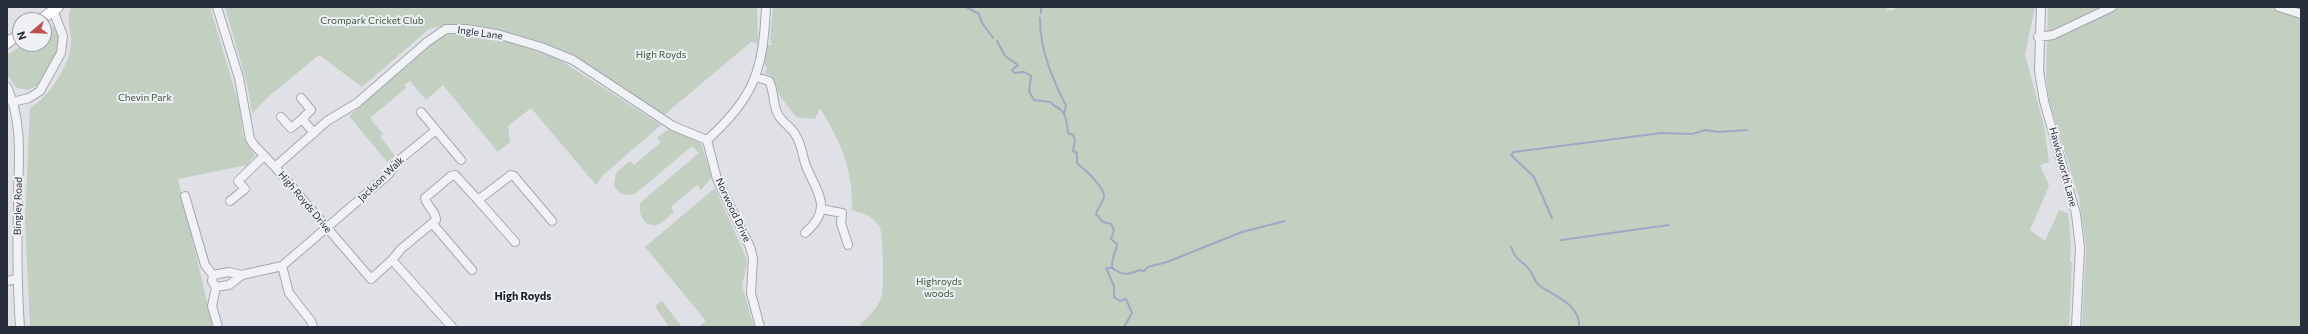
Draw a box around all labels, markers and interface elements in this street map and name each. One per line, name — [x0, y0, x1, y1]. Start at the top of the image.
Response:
north arrow — [12, 12, 52, 52]
park label: Crompark Cricket Club — [320, 15, 424, 27]
street label: Ingle Lane — [457, 24, 503, 42]
text: N — [14, 30, 29, 42]
park label: High Royds — [636, 49, 686, 61]
park label: Chevin Park — [118, 92, 172, 104]
street label: Hawksworth Lane — [2047, 126, 2079, 208]
street label: Jackson Walk — [355, 154, 407, 204]
street label: High Royds Drive — [276, 169, 334, 235]
street label: Norwood Drive — [713, 176, 753, 244]
street label: Bingley Road — [11, 177, 25, 235]
park label: Highroyds woods — [916, 276, 962, 300]
district label: High Royds — [495, 289, 551, 303]

